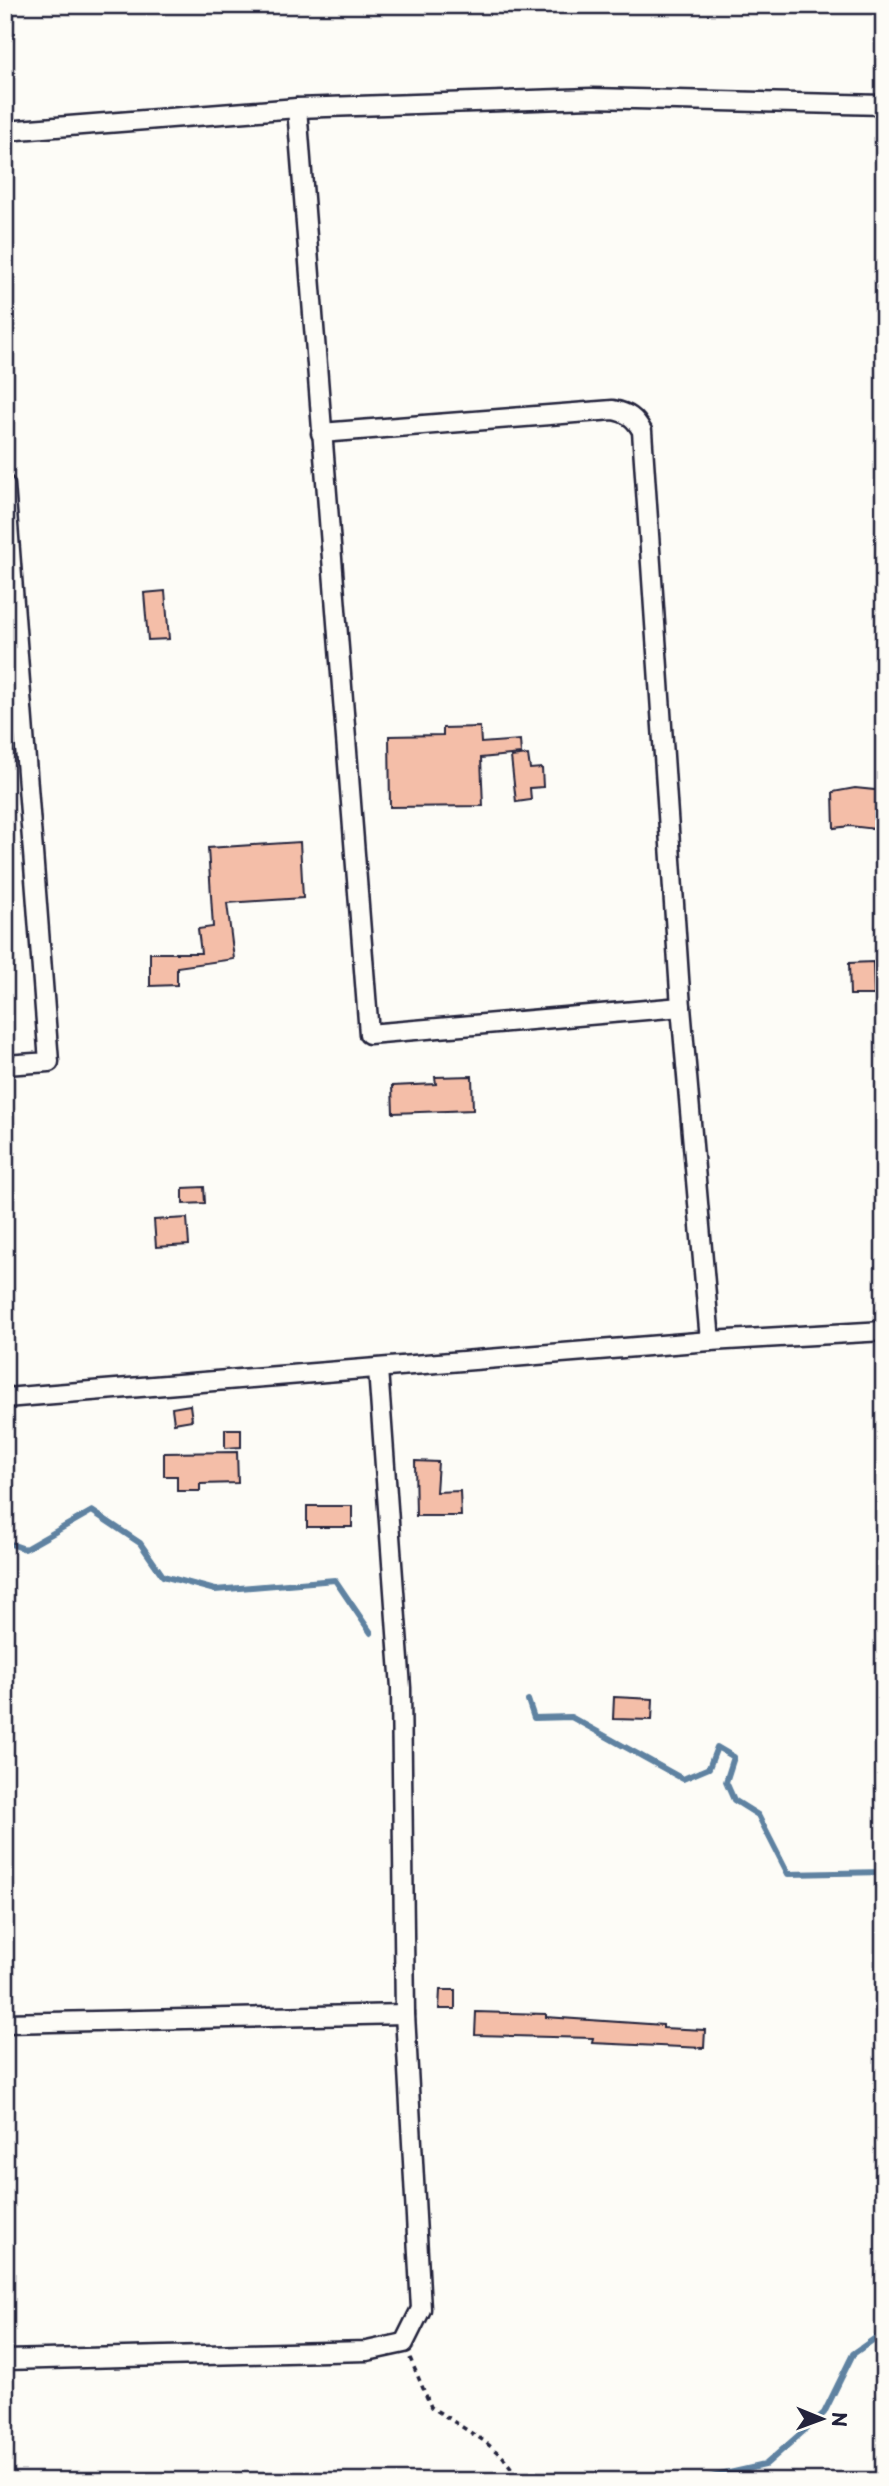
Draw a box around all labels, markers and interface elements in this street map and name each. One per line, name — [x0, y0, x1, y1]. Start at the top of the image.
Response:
north arrow — [788, 2384, 858, 2454]
text: N — [826, 2412, 854, 2427]

